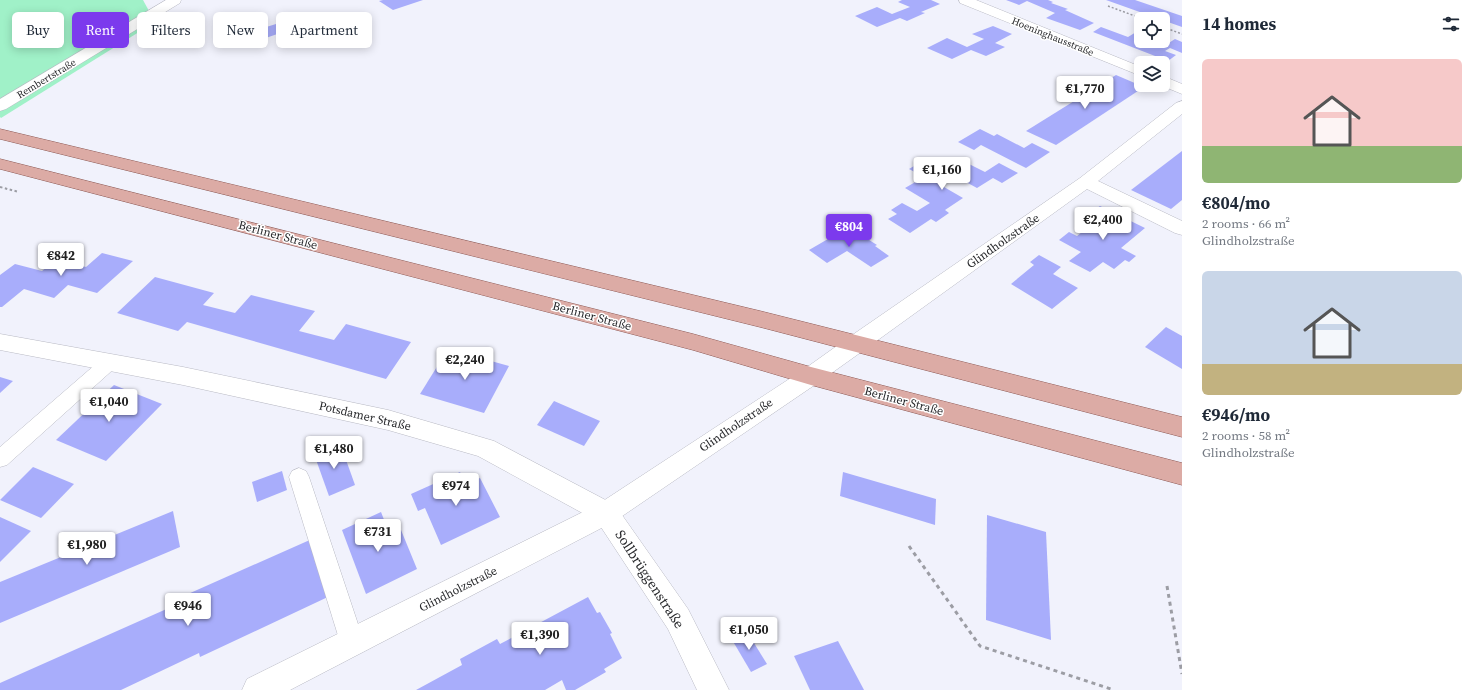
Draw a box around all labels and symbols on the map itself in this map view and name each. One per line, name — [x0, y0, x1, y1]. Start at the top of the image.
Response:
street label: Hoeninghausstraße — [1010, 14, 1096, 59]
street label: Rembertstraße — [14, 56, 78, 101]
pin: €1,770 — [1052, 76, 1118, 110]
pin: €1,160 — [909, 157, 975, 191]
pin: €2,400 — [1070, 207, 1136, 241]
street label: Glindholzstraße — [963, 210, 1043, 272]
pin: €804 — [825, 214, 873, 248]
street label: Berliner Straße — [237, 217, 319, 253]
pin: €842 — [37, 243, 85, 277]
street label: Berliner Straße — [551, 298, 633, 334]
pin: €2,240 — [432, 347, 498, 381]
street label: Berliner Straße — [863, 383, 945, 419]
pin: €1,040 — [76, 389, 142, 423]
street label: Glindholzstraße — [696, 394, 776, 456]
street label: Potsdamer Straße — [317, 398, 413, 434]
pin: €1,480 — [301, 436, 367, 470]
pin: €974 — [432, 473, 480, 507]
pin: €731 — [354, 519, 402, 553]
street label: Sollbrüggenstraße — [611, 526, 689, 632]
pin: €1,980 — [54, 532, 120, 566]
street label: Glindholzstraße — [416, 562, 500, 616]
pin: €946 — [164, 593, 212, 627]
pin: €1,050 — [716, 617, 782, 651]
pin: €1,390 — [507, 622, 573, 656]

